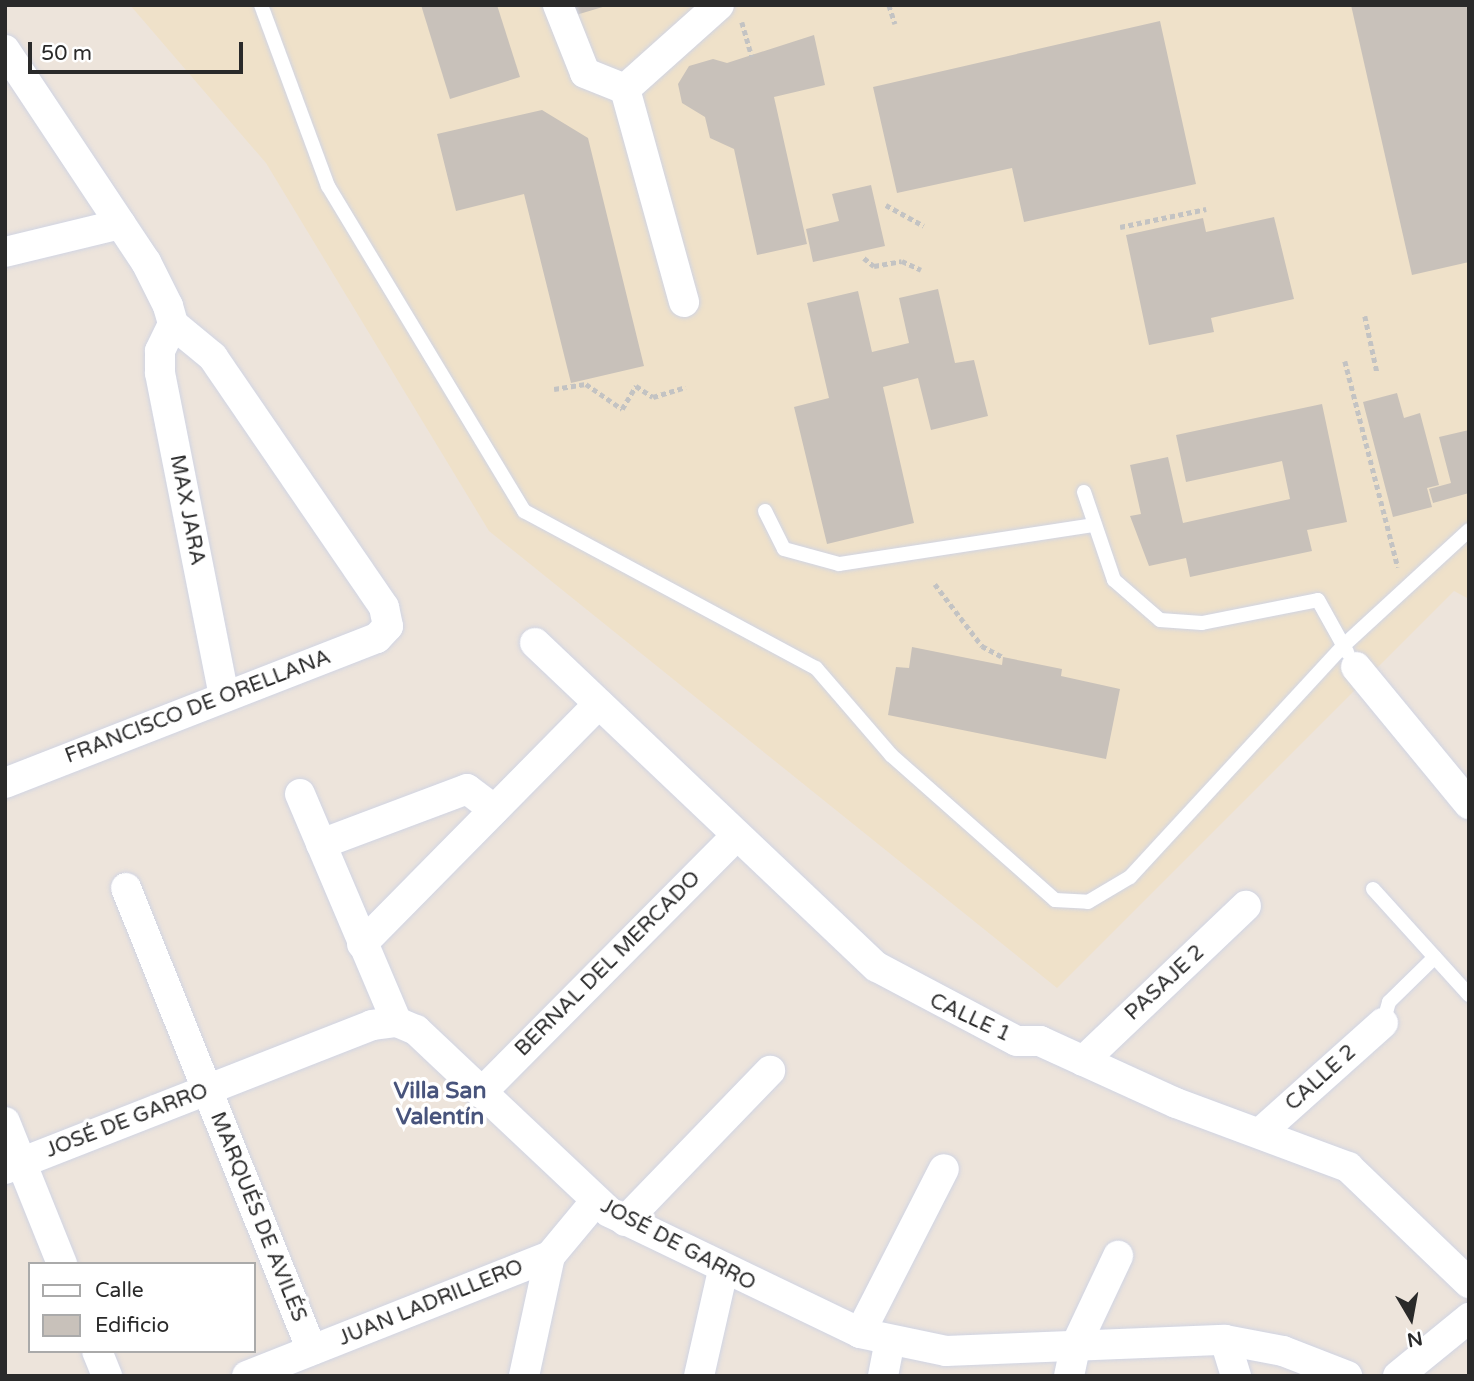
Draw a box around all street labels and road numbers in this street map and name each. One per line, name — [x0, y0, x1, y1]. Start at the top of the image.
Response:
street label: MAX JARA — [164, 453, 210, 567]
street label: FRANCISCO DE ORELLANA — [62, 645, 334, 769]
street label: BERNAL DEL MERCADO — [510, 866, 706, 1062]
street label: PASAJE 2 — [1120, 940, 1210, 1026]
street label: CALLE 1 — [925, 988, 1015, 1048]
street label: CALLE 2 — [1280, 1040, 1362, 1116]
street label: JOSÉ DE GARRO — [42, 1078, 212, 1164]
street label: MARQUÉS DE AVILÉS — [204, 1108, 312, 1326]
street label: JOSÉ DE GARRO — [596, 1194, 760, 1296]
street label: JUAN LADRILLERO — [335, 1254, 527, 1352]

